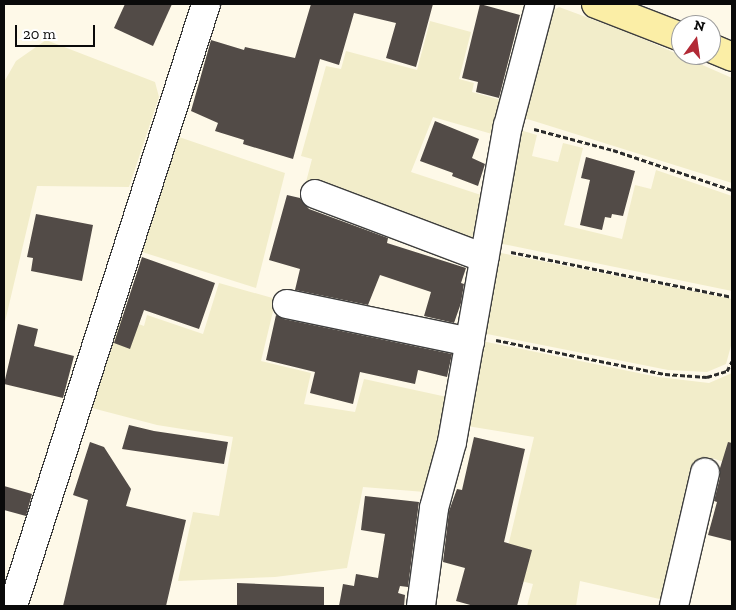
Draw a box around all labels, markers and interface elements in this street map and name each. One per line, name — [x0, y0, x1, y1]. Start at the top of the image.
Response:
scale bar — [18, 15, 98, 47]
north arrow — [671, 15, 721, 65]
text: N — [692, 16, 707, 35]
text: 20 m — [23, 25, 56, 43]

